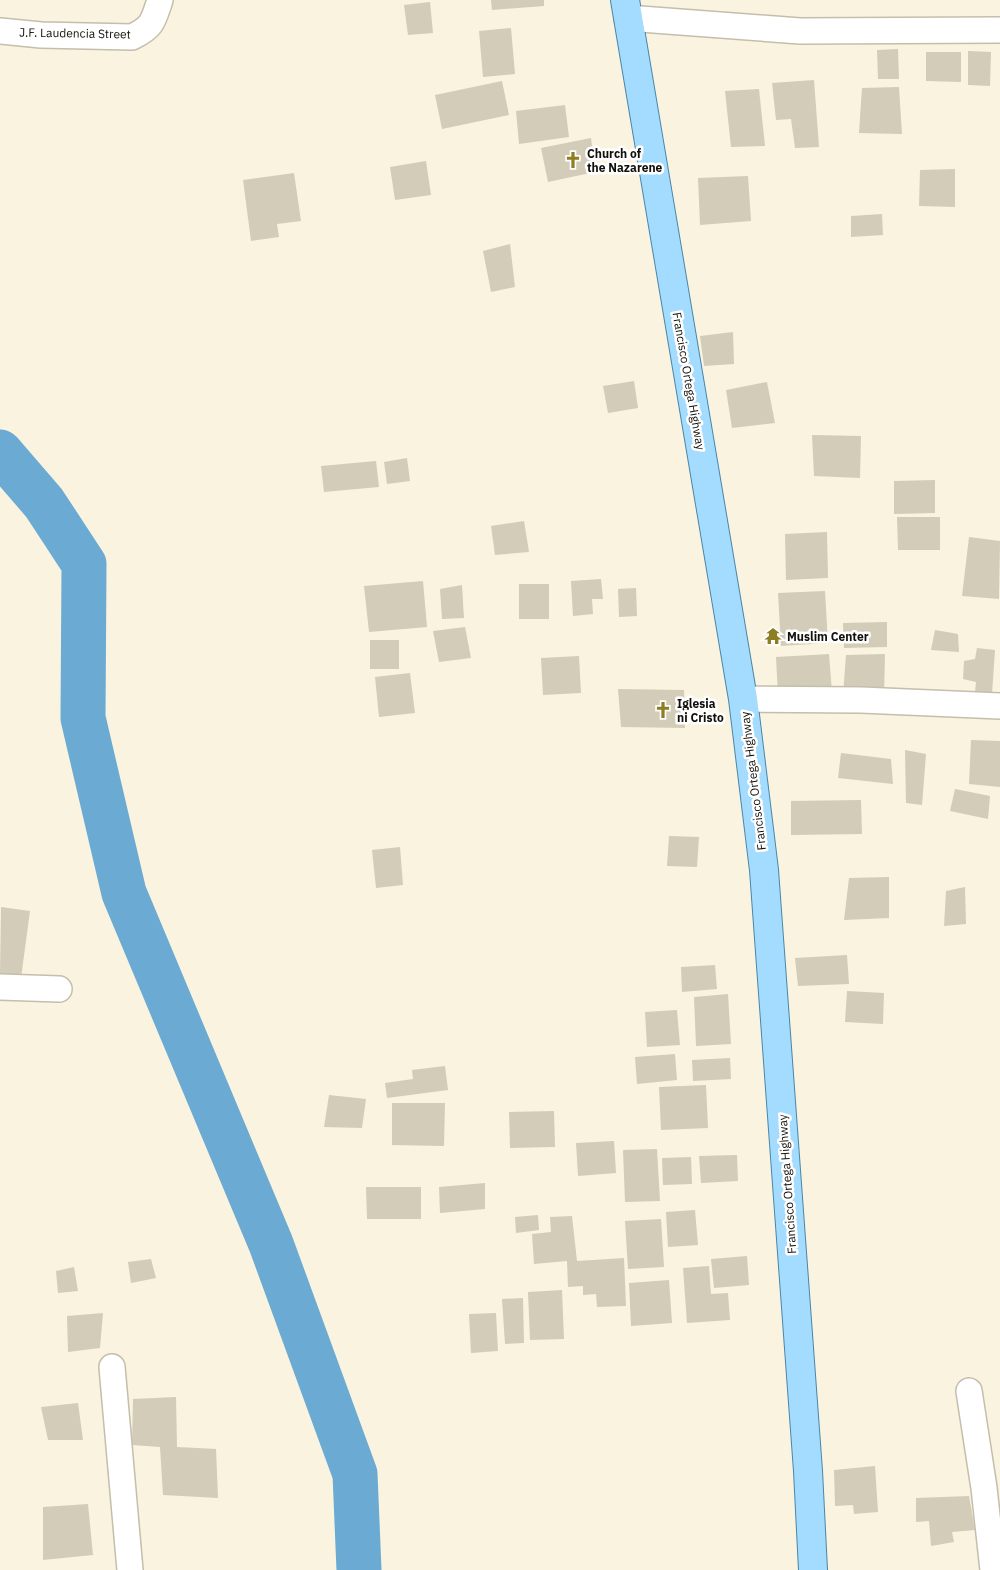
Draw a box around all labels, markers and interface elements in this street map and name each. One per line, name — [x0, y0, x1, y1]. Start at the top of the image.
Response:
street label: J.F. Laudencia Street — [19, 25, 131, 41]
place label: Church of the Nazarene — [587, 146, 663, 175]
church icon: Church of the Nazarene — [563, 150, 583, 170]
street label: Francisco Ortega Highway — [669, 311, 709, 451]
temple icon: Muslim Center — [763, 626, 783, 646]
place label: Muslim Center — [787, 629, 869, 644]
place label: Iglesia ni Cristo — [677, 696, 724, 725]
church icon: Iglesia ni Cristo — [653, 700, 673, 720]
street label: Francisco Ortega Highway — [737, 711, 769, 851]
street label: Francisco Ortega Highway — [775, 1114, 799, 1254]

